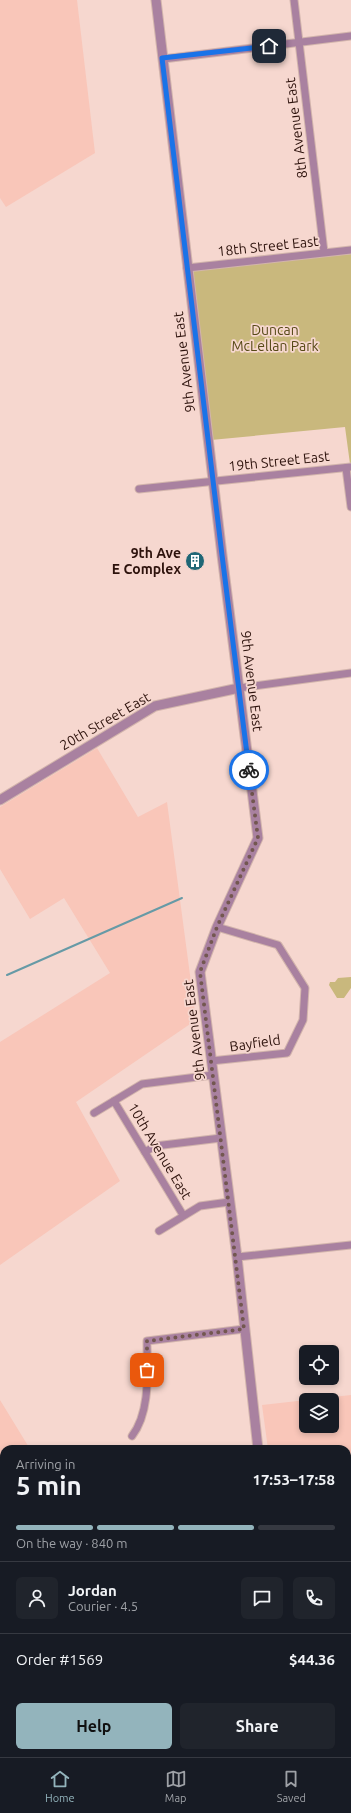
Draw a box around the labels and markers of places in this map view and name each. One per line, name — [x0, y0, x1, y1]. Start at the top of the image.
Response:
pin — [252, 29, 286, 63]
place label: 9th Ave E Complex — [112, 545, 181, 577]
building icon: 9th Ave E Complex — [184, 550, 206, 572]
pin — [130, 1353, 164, 1387]

